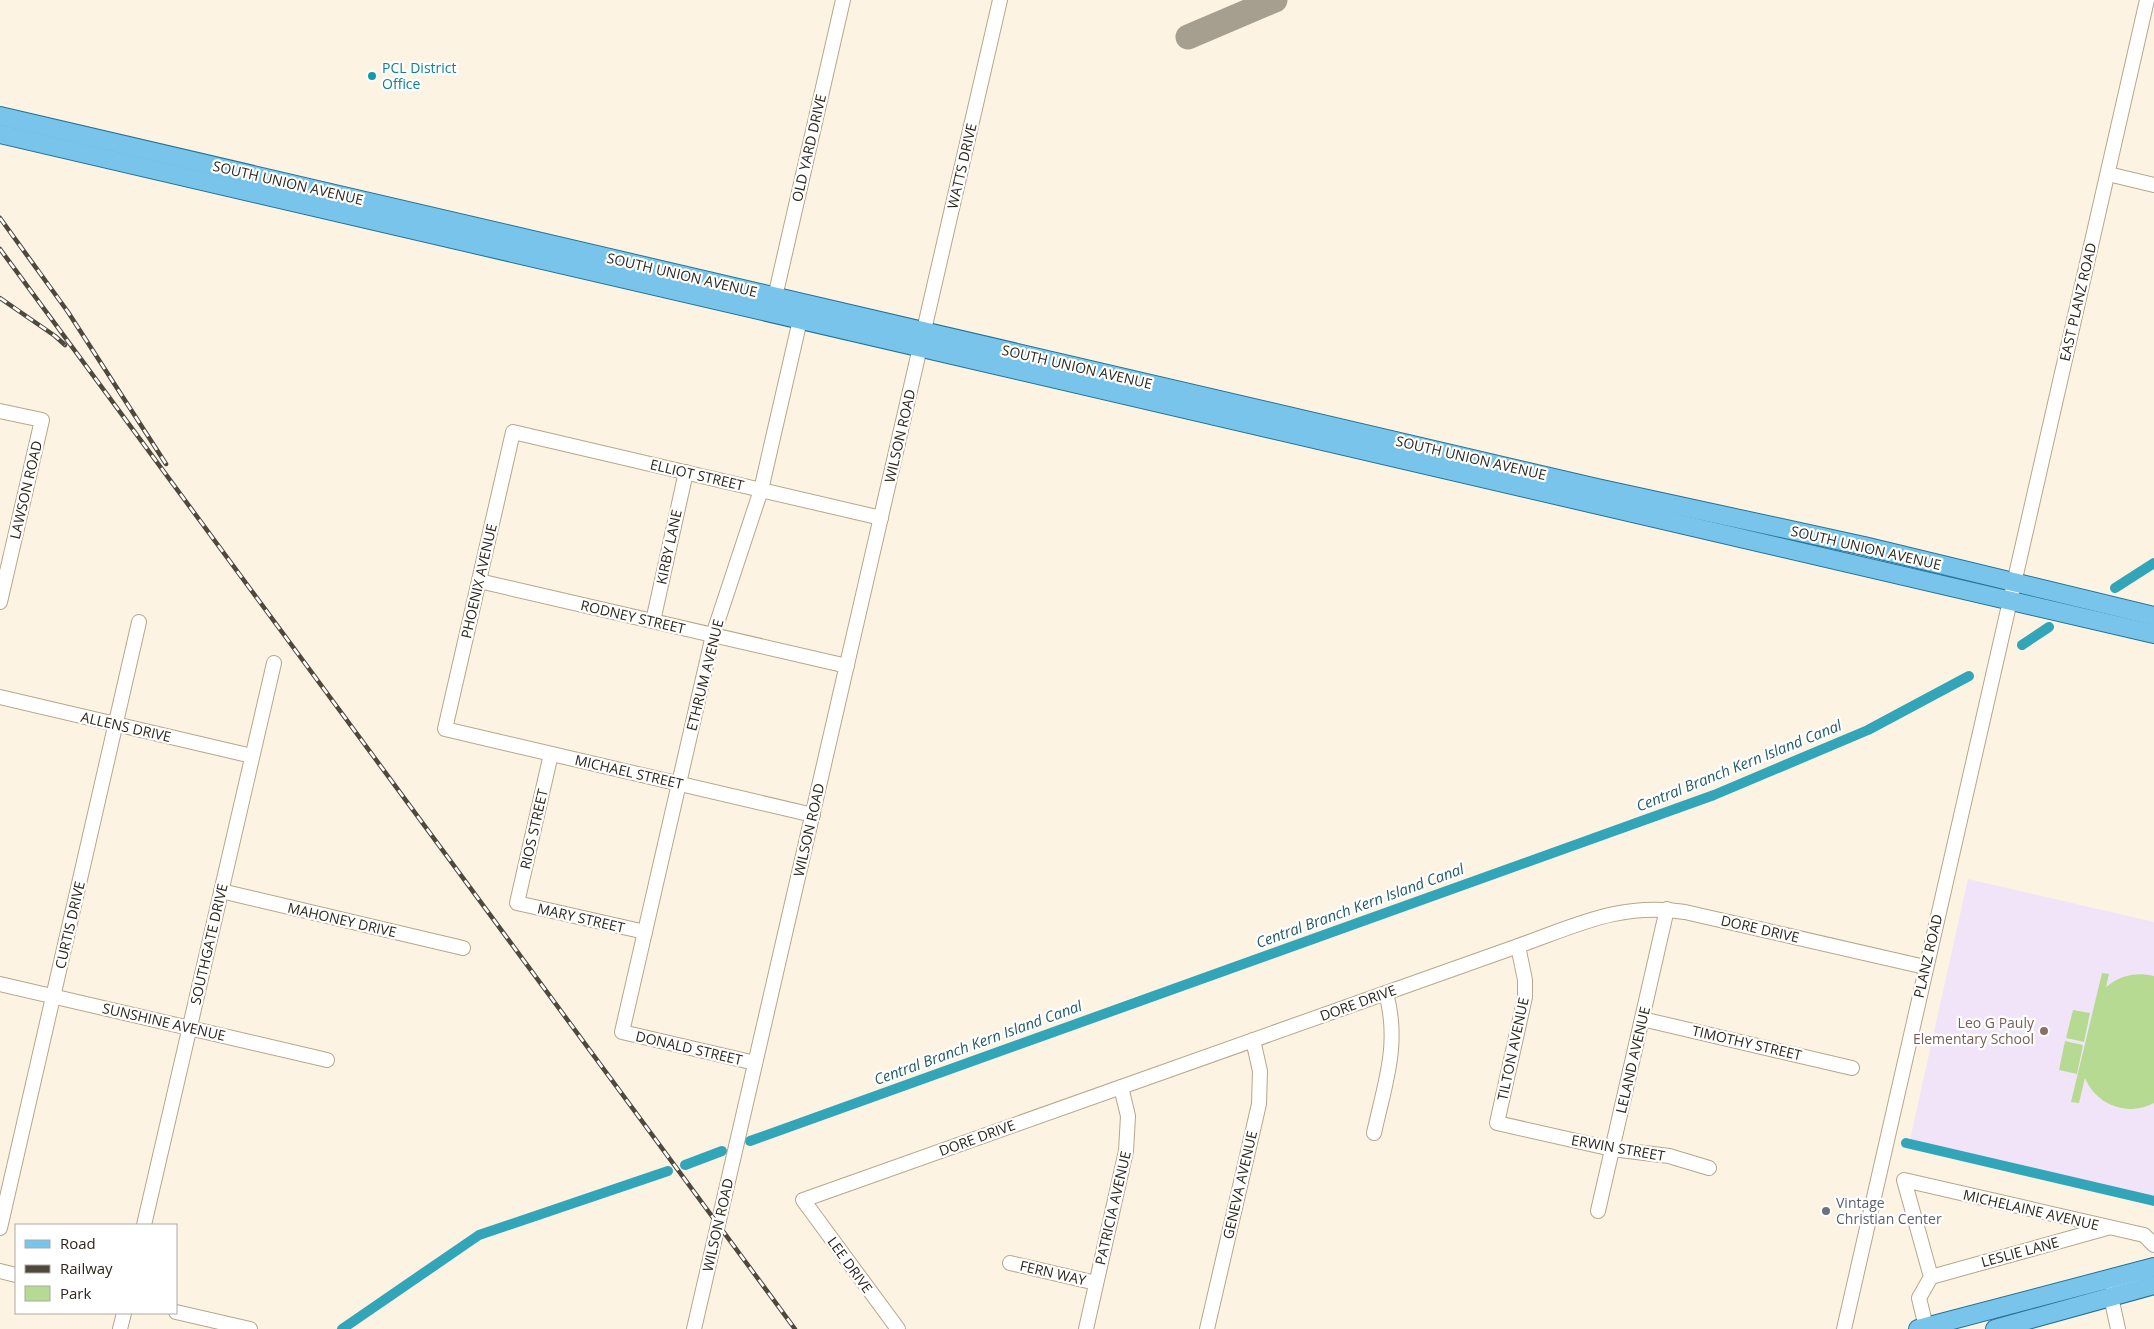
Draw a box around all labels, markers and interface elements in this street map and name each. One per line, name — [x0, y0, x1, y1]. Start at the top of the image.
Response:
place label: PCL District Office — [382, 58, 457, 93]
marker: PCL District Office — [366, 70, 378, 82]
street label: OLD YARD DRIVE — [787, 92, 830, 204]
street label: WATTS DRIVE — [942, 121, 981, 211]
street label: SOUTH UNION AVENUE — [211, 156, 365, 209]
street label: EAST PLANZ ROAD — [2055, 241, 2100, 363]
street label: SOUTH UNION AVENUE — [605, 248, 759, 301]
street label: SOUTH UNION AVENUE — [1000, 340, 1154, 393]
street label: WILSON ROAD — [880, 387, 920, 485]
street label: SOUTH UNION AVENUE — [1394, 431, 1548, 484]
street label: LAWSON ROAD — [5, 439, 46, 541]
street label: ELLIOT STREET — [648, 454, 746, 495]
street label: KIRBY LANE — [651, 508, 686, 586]
street label: SOUTH UNION AVENUE — [1789, 521, 1943, 574]
street label: PHOENIX AVENUE — [456, 522, 501, 640]
street label: RODNEY STREET — [579, 595, 688, 638]
street label: ETHRUM AVENUE — [681, 617, 728, 733]
street label: ALLENS DRIVE — [79, 707, 173, 746]
water label: Central Branch Kern Island Canal — [1633, 714, 1845, 816]
street label: MICHAEL STREET — [573, 750, 685, 793]
street label: WILSON ROAD — [789, 781, 829, 879]
street label: RIOS STREET — [515, 786, 552, 871]
water label: Central Branch Kern Island Canal — [1253, 858, 1468, 952]
street label: CURTIS DRIVE — [50, 879, 89, 971]
street label: SOUTHGATE DRIVE — [185, 881, 232, 1006]
street label: MAHONEY DRIVE — [286, 898, 398, 941]
street label: MARY STREET — [536, 898, 627, 937]
street label: DORE DRIVE — [1719, 910, 1801, 947]
street label: PLANZ ROAD — [1909, 912, 1946, 1000]
street label: DORE DRIVE — [1317, 980, 1399, 1025]
water label: Central Branch Kern Island Canal — [871, 995, 1086, 1089]
street label: TILTON AVENUE — [1492, 995, 1533, 1102]
street label: SUNSHINE AVENUE — [101, 998, 228, 1045]
street label: LELAND AVENUE — [1611, 1005, 1654, 1115]
place label: Leo G Pauly Elementary School — [1913, 1013, 2035, 1048]
street label: TIMOTHY STREET — [1690, 1021, 1804, 1064]
marker: Leo G Pauly Elementary School — [2038, 1025, 2050, 1037]
street label: DONALD STREET — [634, 1026, 745, 1069]
street label: DORE DRIVE — [936, 1115, 1018, 1160]
street label: GENEVA AVENUE — [1218, 1129, 1261, 1241]
street label: ERWIN STREET — [1570, 1130, 1667, 1165]
street label: PATRICIA AVENUE — [1090, 1149, 1135, 1267]
street label: WILSON ROAD — [698, 1176, 738, 1274]
street label: MICHELAINE AVENUE — [1961, 1185, 2101, 1234]
place label: Vintage Christian Center — [1836, 1193, 1942, 1228]
marker: Vintage Christian Center — [1820, 1205, 1832, 1217]
legend — [15, 1224, 178, 1314]
street label: LESLIE LANE — [1979, 1232, 2061, 1271]
text: Road — [60, 1233, 96, 1253]
street label: LEE DRIVE — [824, 1233, 877, 1297]
street label: FERN WAY — [1018, 1256, 1088, 1289]
text: Railway — [60, 1258, 113, 1278]
text: Park — [60, 1283, 91, 1303]

